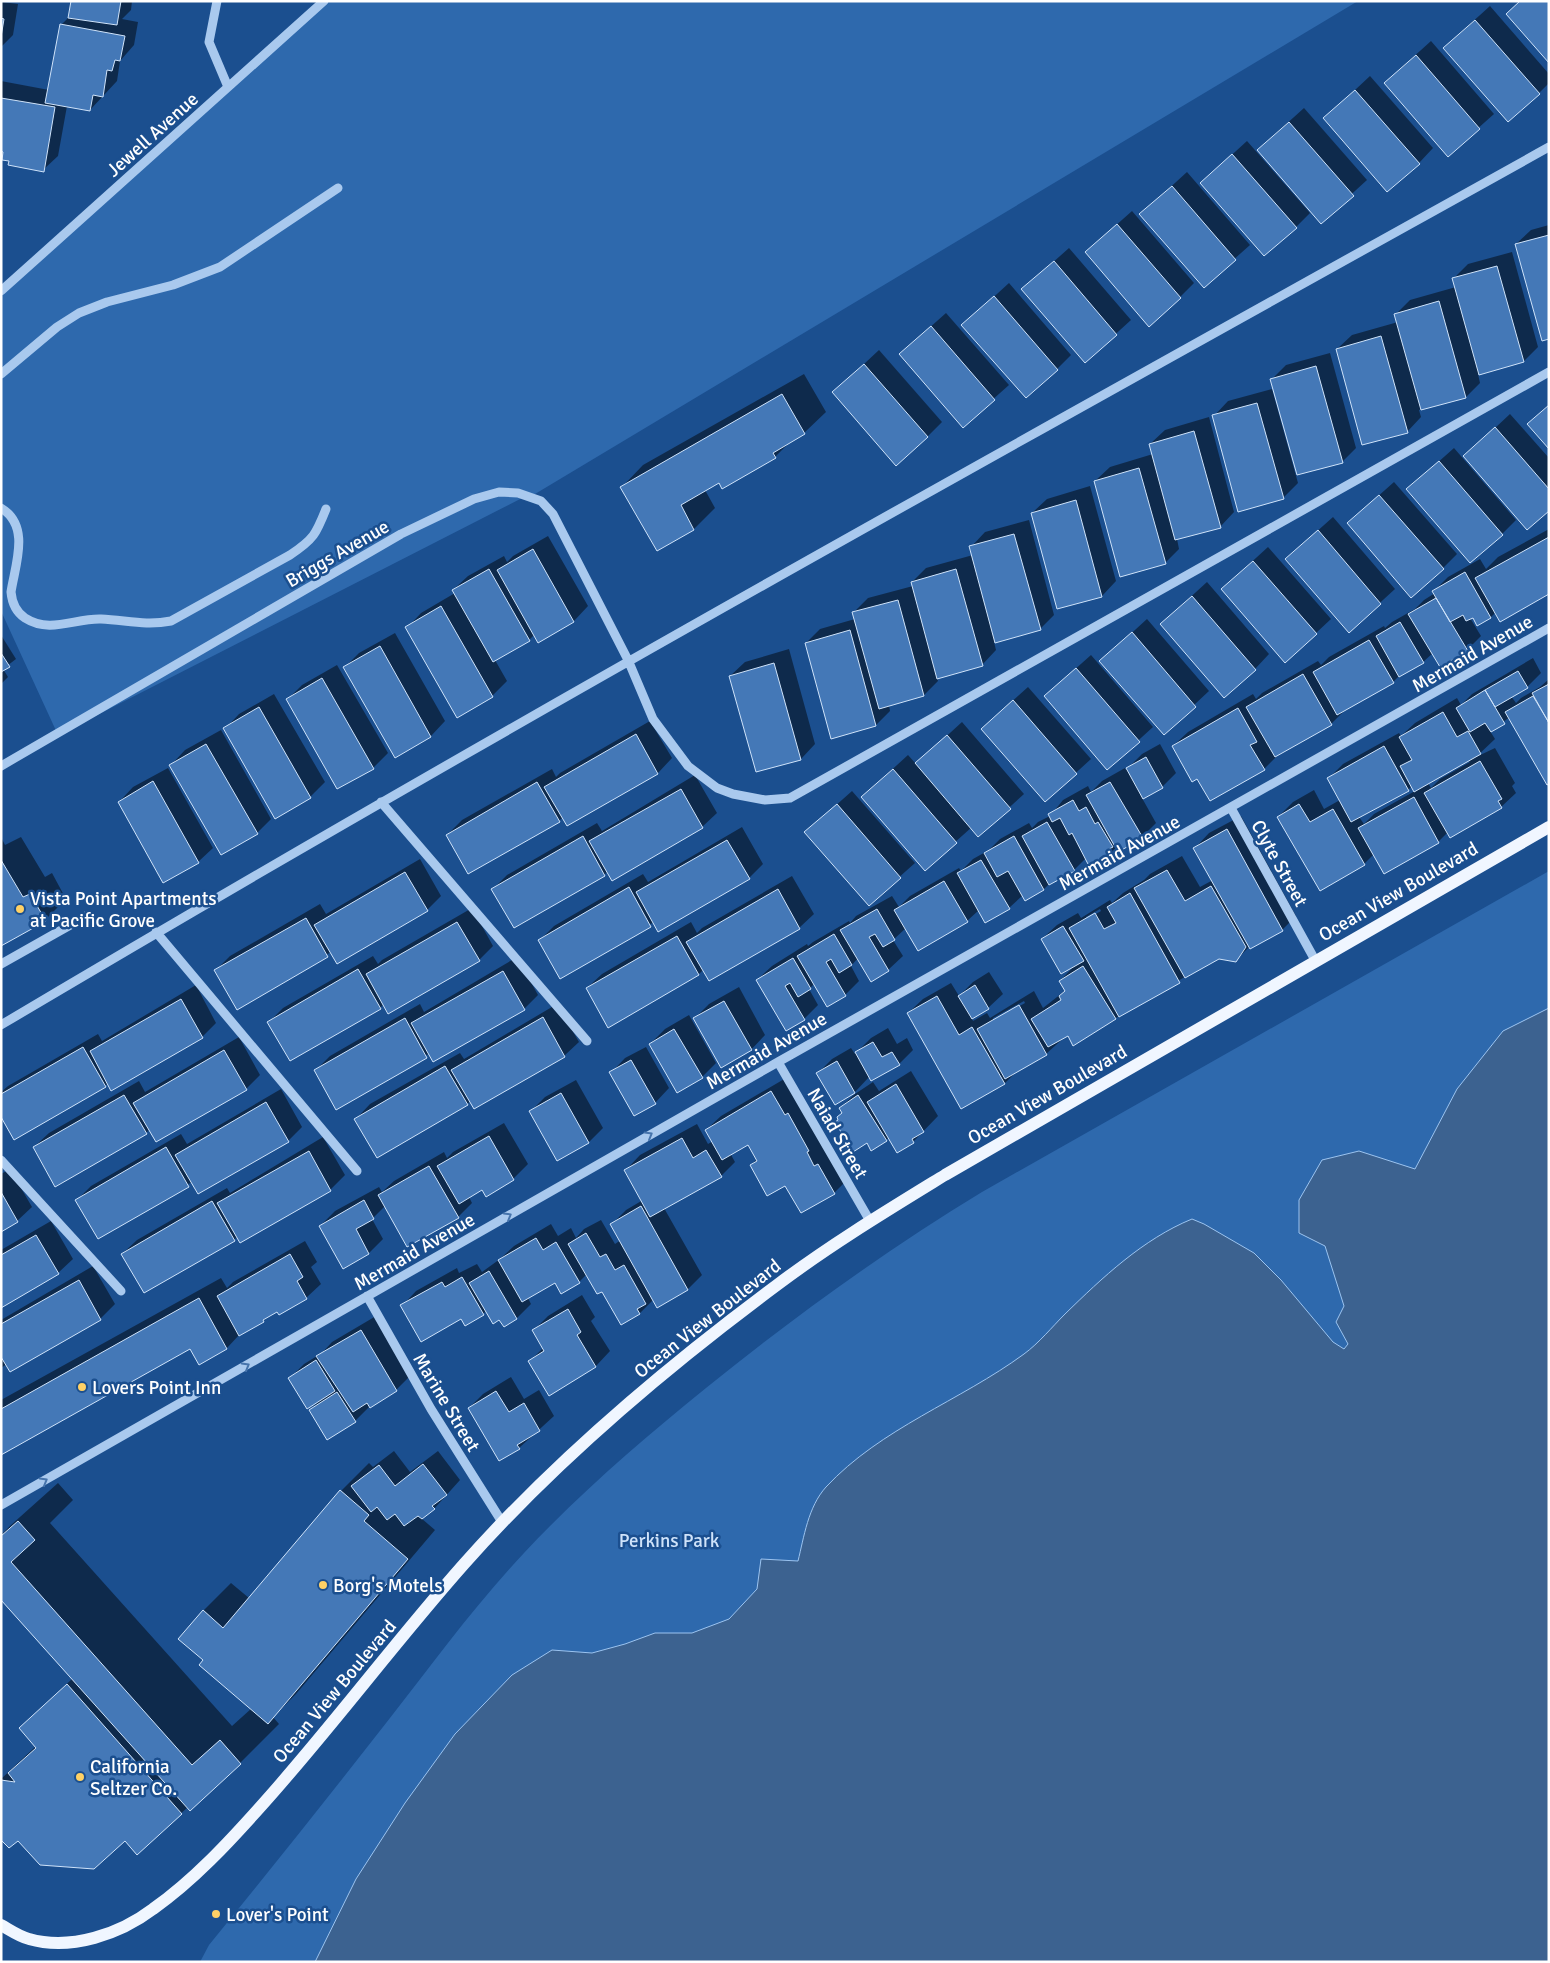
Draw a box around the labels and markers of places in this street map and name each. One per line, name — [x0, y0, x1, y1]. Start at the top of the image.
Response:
place label: Vista Point Apartments at Pacific Grove — [30, 887, 217, 933]
marker: Vista Point Apartments at Pacific Grove — [14, 903, 26, 915]
place label: Lovers Point Inn — [92, 1376, 221, 1400]
marker: Lovers Point Inn — [76, 1381, 88, 1393]
place label: Borg's Motels — [333, 1574, 443, 1598]
marker: Borg's Motels — [317, 1579, 329, 1591]
place label: California Seltzer Co. — [90, 1755, 177, 1801]
marker: California Seltzer Co. — [74, 1771, 86, 1783]
place label: Lover's Point — [226, 1903, 329, 1927]
marker: Lover's Point — [210, 1908, 222, 1920]

